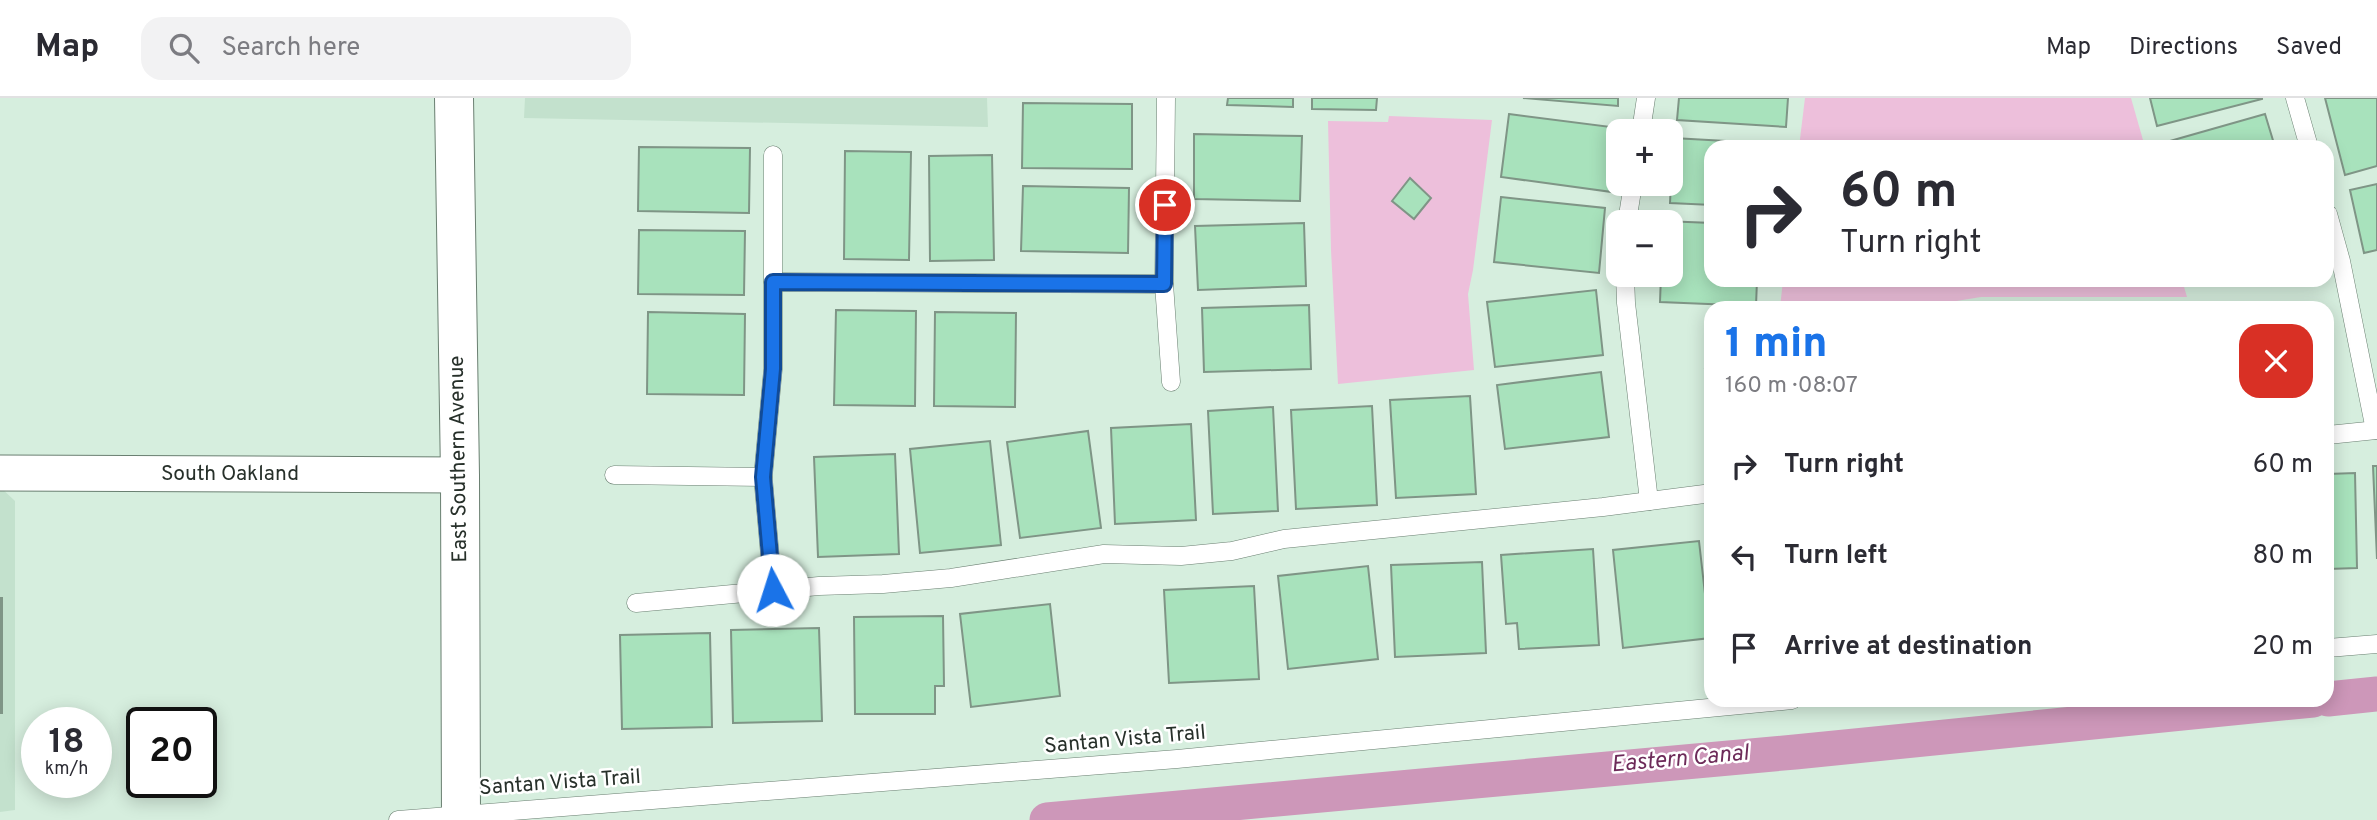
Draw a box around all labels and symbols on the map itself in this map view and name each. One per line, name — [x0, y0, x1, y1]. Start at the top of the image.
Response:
pin — [1135, 175, 1195, 235]
street label: East Southern Avenue — [444, 355, 474, 563]
street label: South Oakland — [161, 461, 299, 488]
position arrow — [736, 553, 810, 627]
speed limit sign: 20 — [126, 707, 217, 798]
street label: Santan Vista Trail — [1043, 719, 1207, 761]
water label: Eastern Canal — [1610, 739, 1751, 780]
street label: Santan Vista Trail — [478, 764, 642, 802]

